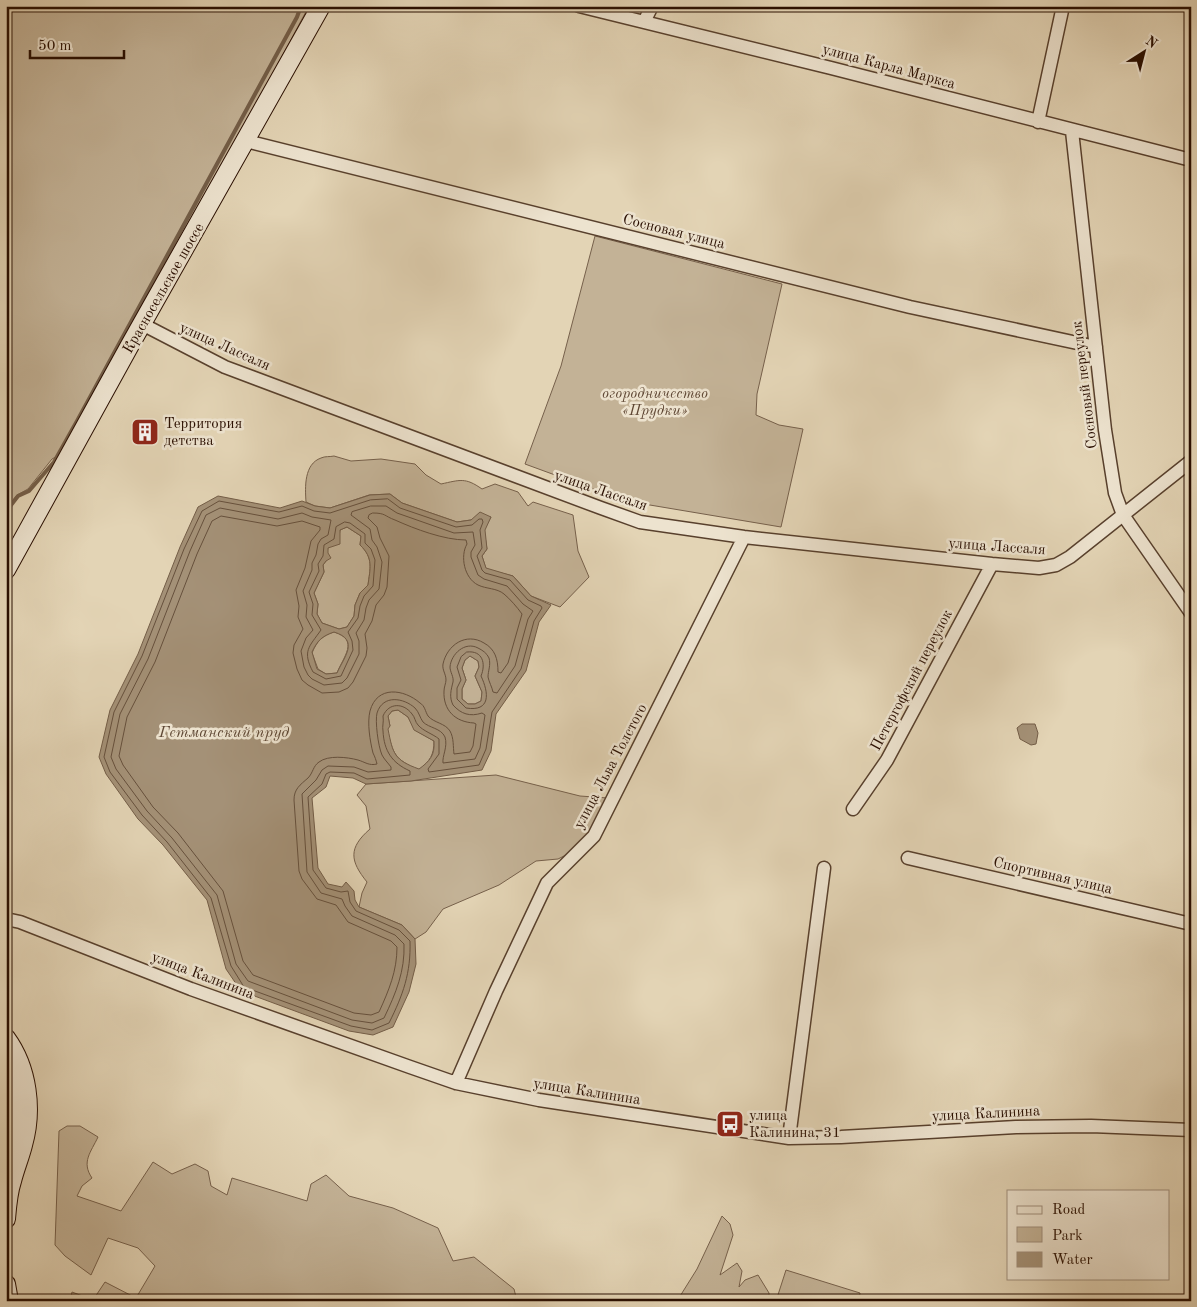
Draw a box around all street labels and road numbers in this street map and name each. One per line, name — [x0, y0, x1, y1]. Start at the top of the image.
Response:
street label: улица Карла Маркса — [820, 42, 957, 93]
street label: Сосновая улица — [621, 213, 727, 253]
street label: Красносельское шоссе — [121, 221, 208, 356]
street label: Сосновый переулок — [1070, 320, 1101, 450]
street label: улица Лассаля — [177, 321, 272, 374]
street label: улица Лассаля — [552, 468, 649, 514]
street label: улица Лассаля — [948, 537, 1046, 558]
street label: Петергофский переулок — [869, 607, 956, 754]
street label: улица Льва Толстого — [572, 702, 651, 832]
street label: Спортивная улица — [992, 855, 1114, 898]
street label: улица Калинина — [149, 950, 256, 1003]
street label: улица Калинина — [532, 1077, 642, 1108]
street label: улица Калинина — [932, 1104, 1041, 1125]

